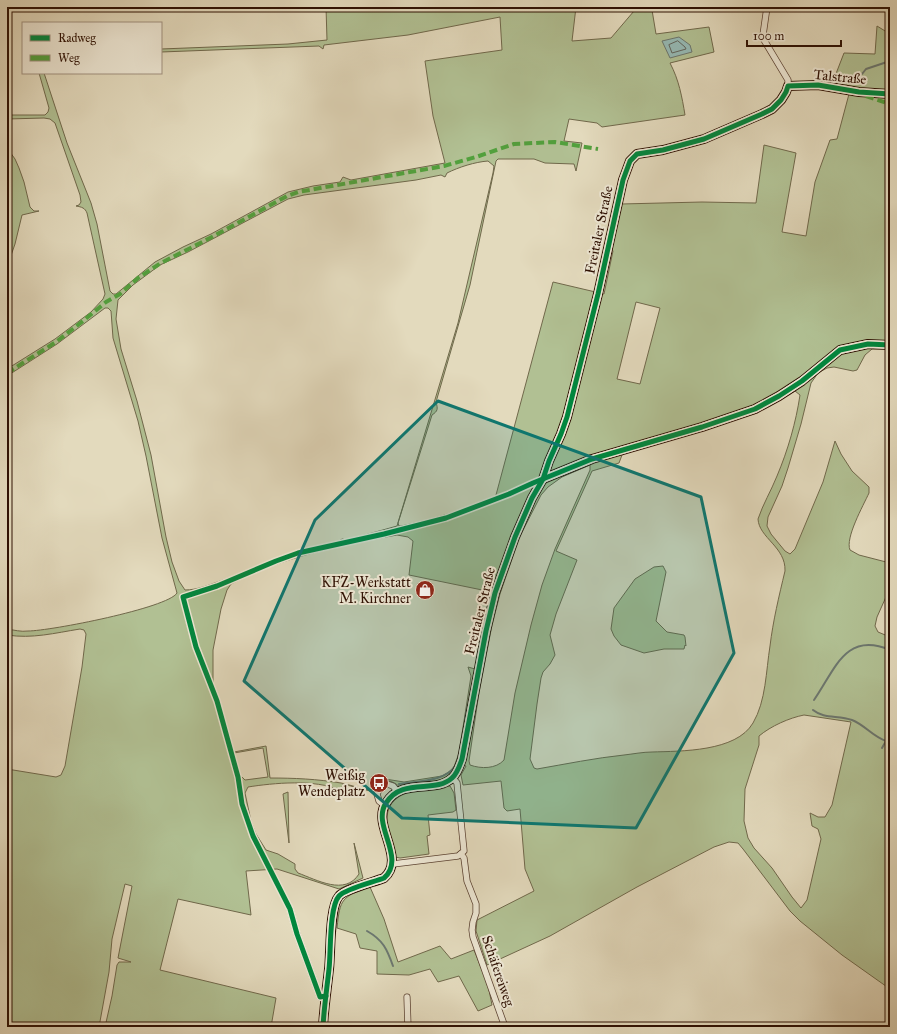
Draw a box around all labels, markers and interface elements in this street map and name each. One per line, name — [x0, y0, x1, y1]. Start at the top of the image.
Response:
legend — [22, 22, 162, 74]
scale bar — [747, 22, 841, 48]
text: 100 m — [753, 29, 784, 43]
text: Radweg — [58, 31, 96, 46]
text: Weg — [58, 51, 80, 66]
street label: Talstraße — [813, 66, 867, 88]
street label: Freitaler Straße — [581, 184, 617, 276]
street label: Freitaler Straße — [461, 565, 499, 656]
place label: KFZ-Werkstatt M. Kirchner — [321, 574, 412, 607]
shop icon: KFZ-Werkstatt M. Kirchner — [414, 579, 436, 601]
place label: Weißig Wendeplatz — [298, 767, 366, 800]
bus stop icon: Weißig Wendeplatz — [368, 772, 390, 794]
street label: Schäfereiweg — [478, 933, 518, 1009]

